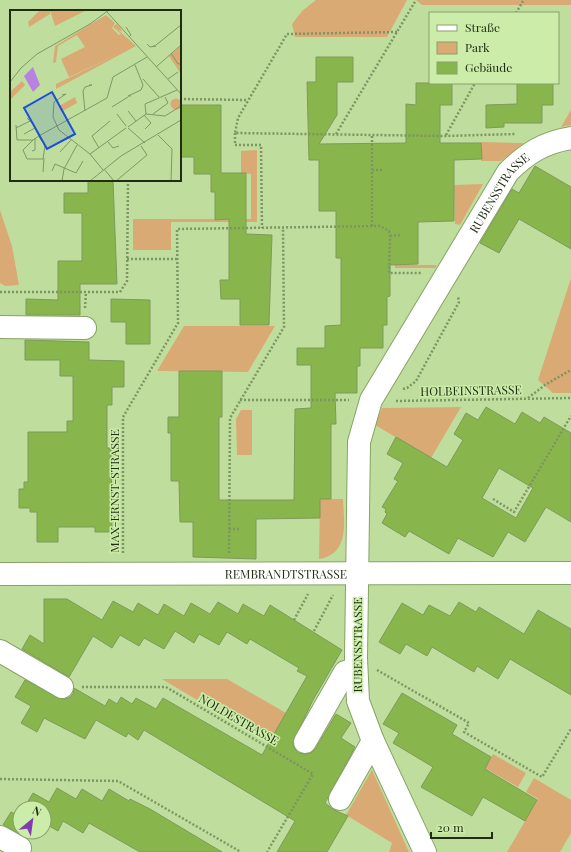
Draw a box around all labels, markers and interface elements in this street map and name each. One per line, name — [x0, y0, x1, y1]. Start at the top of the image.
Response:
inset map — [10, 10, 181, 181]
legend — [429, 12, 559, 84]
text: Straße — [465, 19, 500, 35]
text: Park — [465, 39, 490, 55]
text: Gebäude — [465, 59, 512, 75]
street label: RUBENSSTRASSE — [465, 149, 532, 236]
street label: HOLBEINSTRASSE — [420, 381, 522, 399]
street label: MAX-ERNST-STRASSE — [106, 429, 122, 553]
street label: REMBRANDTSTRASSE — [225, 565, 347, 582]
street label: RUBENSSTRASSE — [349, 597, 365, 693]
street label: NOLDESTRASSE — [196, 690, 282, 748]
north arrow — [12, 800, 52, 840]
text: N — [30, 802, 44, 819]
scale bar — [431, 814, 492, 840]
text: 20 m — [437, 819, 464, 835]

